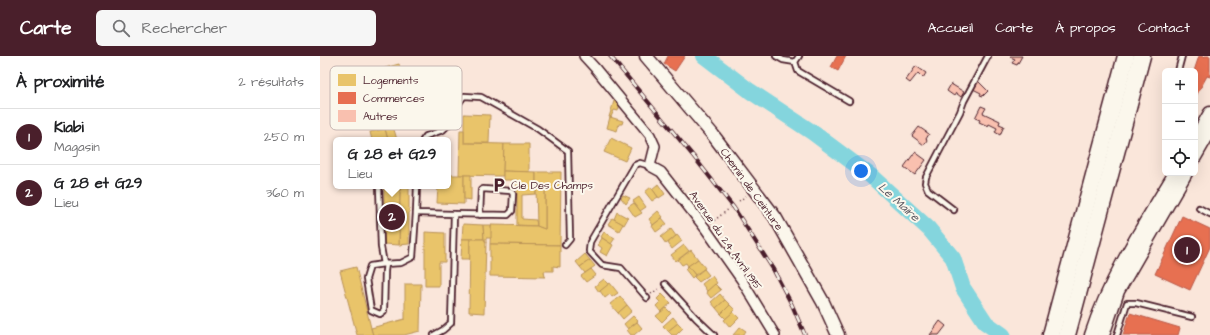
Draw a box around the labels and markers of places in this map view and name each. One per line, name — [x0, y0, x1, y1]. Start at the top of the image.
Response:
parking icon: Cle Des Champs — [490, 176, 508, 194]
place label: Cle Des Champs — [511, 178, 593, 193]
pin: 2 — [379, 202, 405, 232]
pin: 1 — [1174, 235, 1200, 265]

